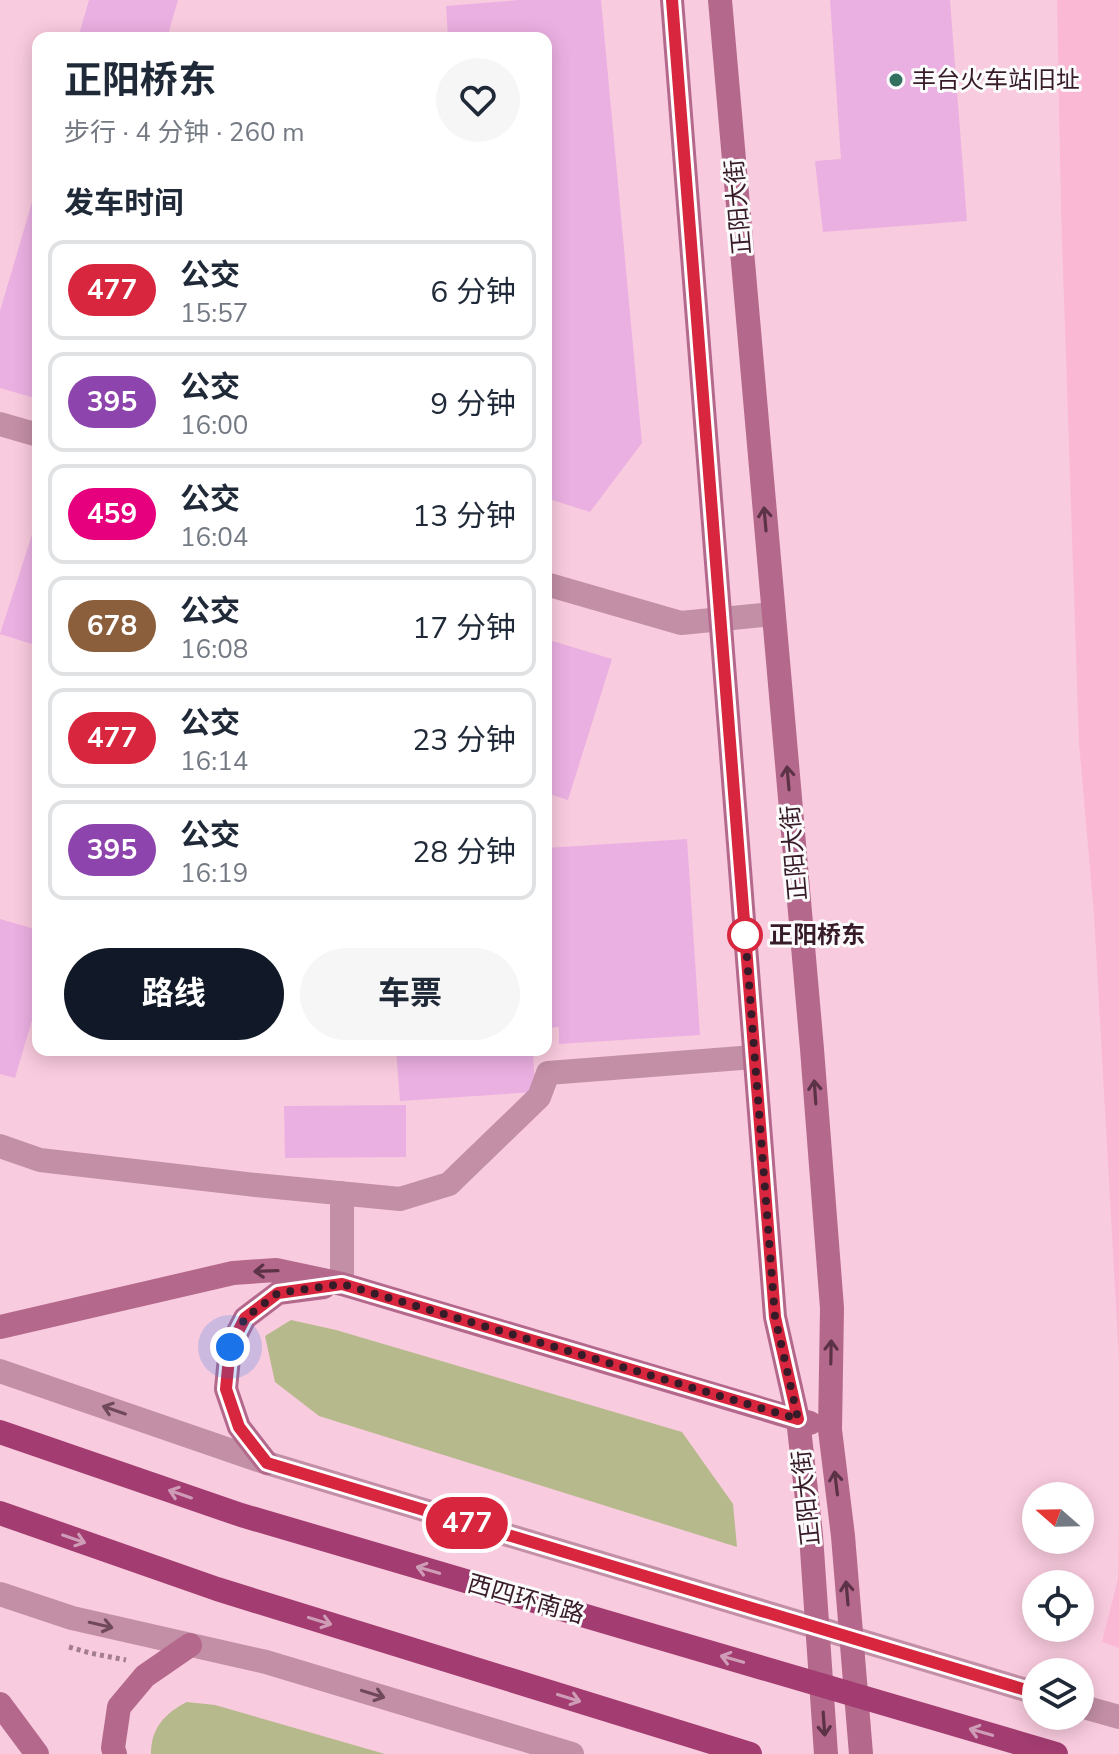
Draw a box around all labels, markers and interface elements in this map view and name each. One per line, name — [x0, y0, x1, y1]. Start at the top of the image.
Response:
text: 正阳桥东 — [64, 55, 216, 106]
button: heart — [436, 58, 520, 142]
place label: 丰台火车站旧址 — [912, 64, 1080, 96]
marker: 丰台火车站旧址 — [887, 71, 905, 89]
text: 步行 · 4 分钟 · 260 m — [64, 115, 305, 150]
street label: 正阳大街 — [718, 158, 758, 256]
text: 发车时间 — [64, 183, 184, 224]
text: 公交 — [180, 255, 240, 296]
text: 477 — [87, 271, 137, 309]
text: 6 分钟 — [430, 272, 516, 313]
text: 15:57 — [180, 296, 248, 331]
text: 公交 — [180, 367, 240, 408]
text: 395 — [87, 383, 137, 421]
text: 9 分钟 — [430, 384, 516, 425]
text: 16:00 — [180, 408, 248, 443]
text: 公交 — [180, 479, 240, 520]
text: 459 — [87, 495, 137, 533]
text: 13 分钟 — [412, 496, 516, 537]
one-way arrow — [757, 506, 772, 533]
text: 16:04 — [180, 520, 248, 555]
text: 公交 — [180, 591, 240, 632]
text: 678 — [87, 607, 137, 645]
text: 17 分钟 — [412, 608, 516, 649]
text: 16:08 — [180, 632, 248, 667]
text: 公交 — [180, 703, 240, 744]
text: 477 — [87, 719, 137, 757]
text: 23 分钟 — [412, 720, 516, 761]
text: 16:14 — [180, 744, 248, 779]
one-way arrow — [780, 765, 795, 792]
street label: 正阳大街 — [774, 804, 814, 902]
text: 公交 — [180, 815, 240, 856]
text: 395 — [87, 831, 137, 869]
text: 28 分钟 — [412, 832, 516, 873]
text: 16:19 — [180, 856, 248, 891]
marker: 正阳桥东 — [728, 918, 762, 952]
place label: 正阳桥东 — [769, 919, 865, 951]
button: 路线 — [64, 948, 284, 1040]
button: 车票 — [300, 948, 520, 1040]
one-way arrow — [807, 1080, 822, 1106]
one-way arrow — [253, 1264, 280, 1279]
your location — [210, 1327, 250, 1367]
one-way arrow — [823, 1339, 839, 1366]
one-way arrow — [102, 1402, 127, 1417]
street label: 正阳大街 — [785, 1449, 827, 1547]
one-way arrow — [829, 1470, 844, 1497]
north arrow — [1022, 1482, 1094, 1554]
map controls — [1022, 1482, 1094, 1730]
one-way arrow — [167, 1486, 192, 1501]
line badge: 477 — [421, 1497, 513, 1549]
text: 477 — [442, 1504, 492, 1542]
one-way arrow — [61, 1533, 85, 1547]
one-way arrow — [416, 1562, 442, 1577]
street label: 西四环南路 — [464, 1567, 588, 1631]
button: locate — [1022, 1570, 1094, 1642]
one-way arrow — [840, 1580, 855, 1607]
one-way arrow — [307, 1614, 333, 1629]
one-way arrow — [88, 1618, 114, 1633]
one-way arrow — [719, 1651, 745, 1666]
button: layers — [1022, 1658, 1094, 1730]
one-way arrow — [360, 1687, 386, 1702]
one-way arrow — [555, 1691, 581, 1706]
one-way arrow — [817, 1710, 832, 1737]
one-way arrow — [969, 1724, 995, 1739]

